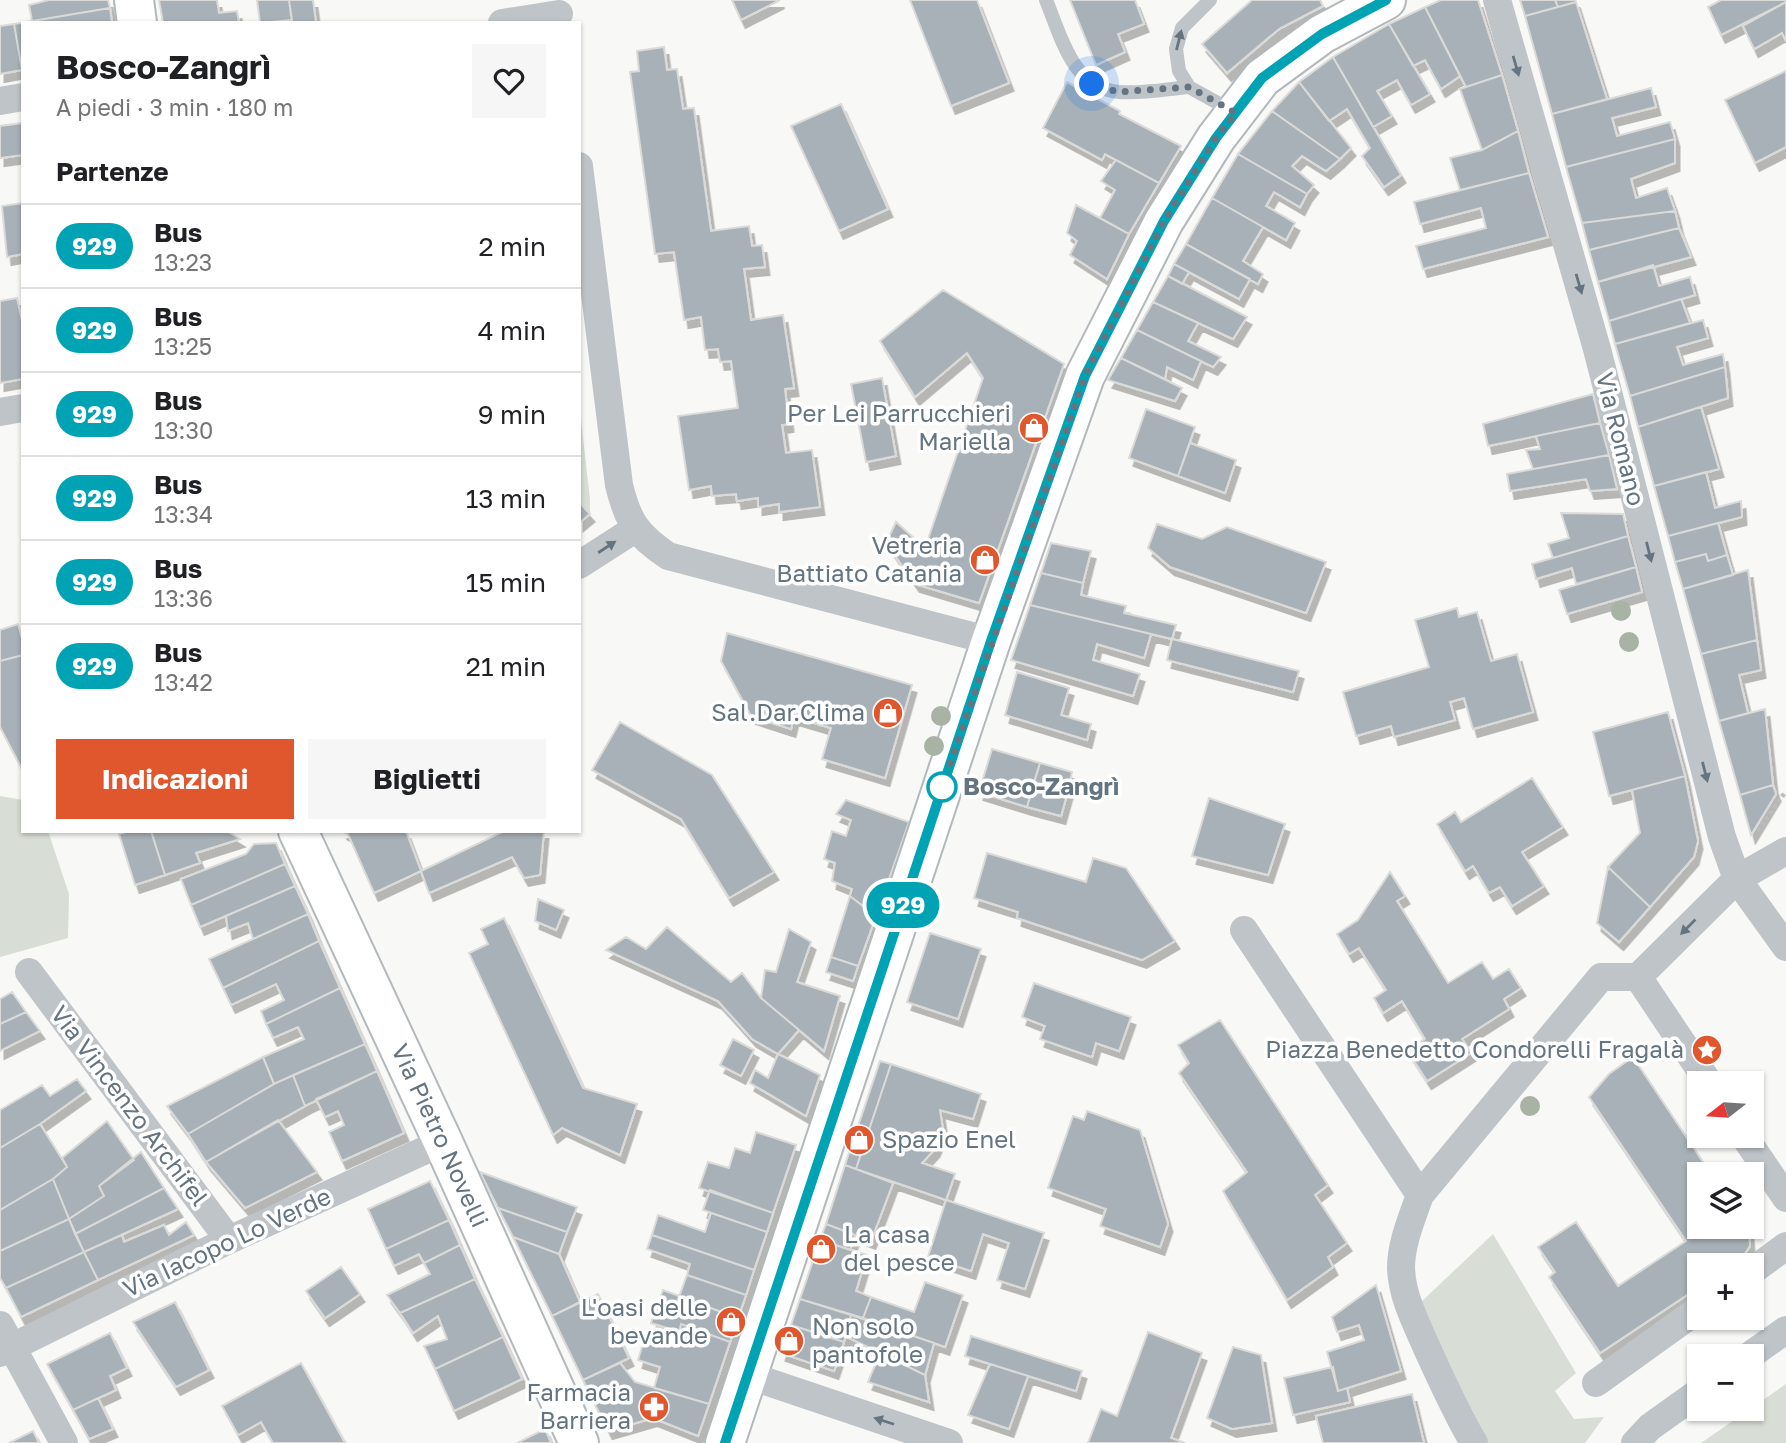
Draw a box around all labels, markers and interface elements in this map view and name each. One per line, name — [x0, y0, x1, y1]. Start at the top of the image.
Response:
one-way arrow — [1174, 28, 1185, 50]
button: heart — [472, 44, 546, 118]
text: Bosco-Zangrì — [56, 47, 271, 86]
one-way arrow — [1511, 55, 1521, 76]
your location — [1074, 66, 1109, 101]
text: A piedi · 3 min · 180 m — [56, 93, 293, 121]
text: Partenze — [56, 156, 169, 187]
text: Bus — [154, 217, 202, 248]
text: 929 — [72, 231, 117, 260]
text: 2 min — [478, 231, 546, 262]
text: 13:23 — [154, 248, 212, 276]
one-way arrow — [1574, 274, 1584, 295]
text: Bus — [154, 301, 202, 332]
text: 929 — [72, 315, 117, 344]
text: 4 min — [478, 315, 546, 346]
text: 13:25 — [154, 332, 212, 360]
street label: Via Romano — [1591, 369, 1652, 508]
text: Bus — [154, 385, 202, 416]
place label: Per Lei Parrucchieri Mariella — [787, 398, 1011, 455]
text: 929 — [72, 399, 117, 428]
text: 9 min — [478, 399, 546, 430]
shop icon: Per Lei Parrucchieri Mariella — [1017, 411, 1051, 445]
text: 13:30 — [154, 416, 213, 444]
text: Bus — [154, 469, 202, 500]
text: 929 — [72, 483, 117, 512]
text: 13 min — [466, 483, 546, 514]
text: 13:34 — [154, 500, 213, 528]
place label: Vetreria Battiato Catania — [776, 530, 962, 587]
one-way arrow — [598, 540, 616, 554]
one-way arrow — [1644, 541, 1655, 563]
shop icon: Vetreria Battiato Catania — [968, 543, 1002, 577]
text: Bus — [154, 553, 202, 584]
text: 929 — [72, 567, 117, 596]
text: 15 min — [466, 567, 546, 598]
text: 13:36 — [154, 584, 213, 612]
text: Bus — [154, 637, 202, 668]
text: 929 — [72, 651, 117, 680]
text: 21 min — [466, 651, 546, 682]
text: 13:42 — [154, 668, 213, 696]
shop icon: Sal.Dar.Clima — [871, 696, 905, 730]
place label: Sal.Dar.Clima — [711, 697, 865, 726]
button: Indicazioni — [56, 739, 294, 819]
button: Biglietti — [308, 739, 546, 819]
one-way arrow — [1700, 761, 1711, 783]
place label: Bosco-Zangrì — [963, 771, 1119, 800]
marker: Bosco-Zangrì — [927, 772, 957, 802]
line badge: 929 — [863, 882, 943, 928]
text: 929 — [880, 890, 926, 919]
one-way arrow — [1681, 918, 1697, 935]
street label: Via Vincenzo Archifel — [45, 999, 215, 1211]
place icon: Piazza Benedetto Condorelli Fragalà — [1690, 1033, 1724, 1067]
place label: Piazza Benedetto Condorelli Fragalà — [1265, 1034, 1684, 1063]
street label: Via Pietro Novelli — [386, 1039, 495, 1231]
north arrow — [1687, 1071, 1764, 1148]
map controls — [1687, 1071, 1764, 1421]
shop icon: Spazio Enel — [842, 1123, 876, 1157]
place label: Spazio Enel — [882, 1124, 1016, 1153]
button: layers — [1687, 1162, 1764, 1239]
street label: Via Iacopo Lo Verde — [118, 1181, 335, 1303]
place label: La casa del pesce — [844, 1219, 955, 1276]
shop icon: La casa del pesce — [804, 1232, 838, 1266]
button: + — [1687, 1253, 1764, 1330]
place label: L'oasi delle bevande — [581, 1292, 708, 1349]
shop icon: L'oasi delle bevande — [714, 1305, 748, 1339]
place label: Non solo pantofole — [812, 1311, 923, 1368]
shop icon: Non solo pantofole — [772, 1324, 806, 1358]
button: − — [1687, 1344, 1764, 1421]
place label: Farmacia Barriera — [526, 1377, 631, 1434]
pharmacy icon: Farmacia Barriera — [637, 1390, 671, 1424]
one-way arrow — [873, 1416, 894, 1426]

